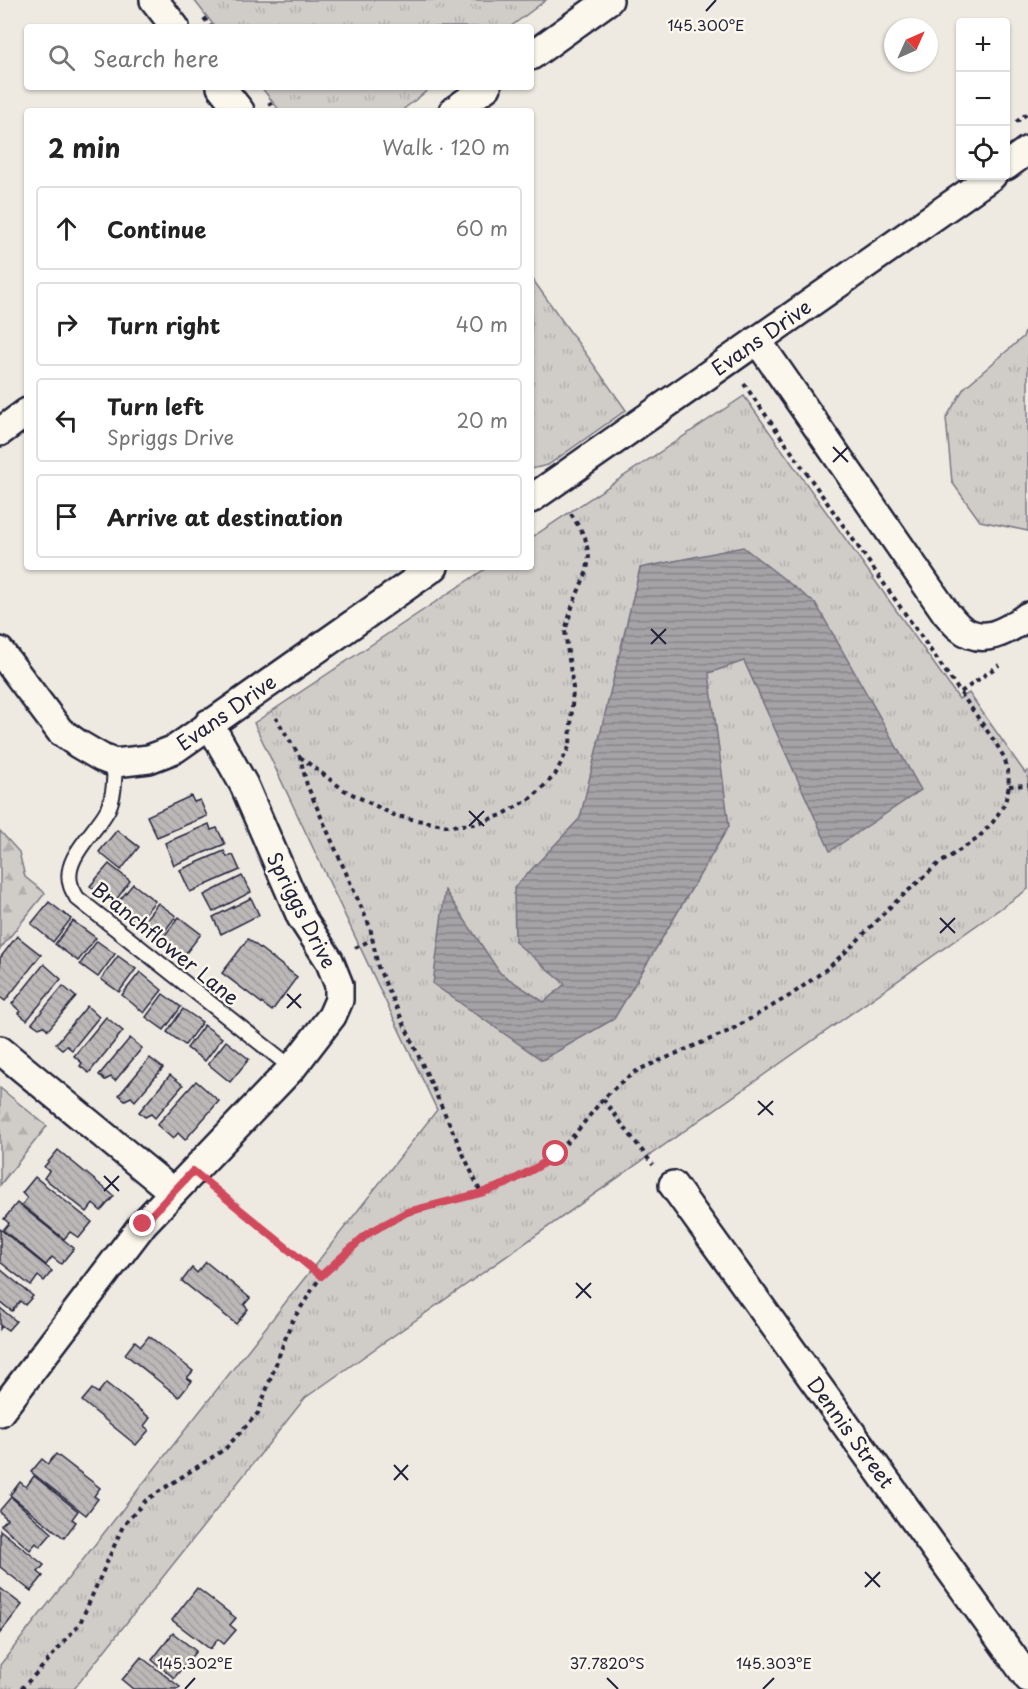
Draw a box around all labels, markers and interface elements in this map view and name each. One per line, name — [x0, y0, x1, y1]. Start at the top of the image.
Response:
text: 145.300°E — [667, 13, 745, 36]
north arrow — [884, 18, 938, 72]
map controls — [956, 18, 1010, 180]
button: + — [956, 18, 1010, 72]
search box — [24, 24, 534, 90]
icon: search — [45, 41, 78, 74]
text: Search here — [93, 41, 219, 74]
button: − — [956, 72, 1010, 126]
button: locate — [956, 126, 1010, 180]
text: 2 min — [48, 128, 121, 167]
text: Walk · 120 m — [382, 132, 510, 162]
icon: ahead — [50, 212, 83, 245]
text: Continue — [107, 212, 206, 245]
text: 60 m — [456, 213, 508, 243]
street label: Evans Drive — [705, 292, 817, 382]
icon: right — [50, 308, 83, 341]
text: Turn right — [107, 308, 220, 341]
text: 40 m — [456, 309, 508, 339]
text: Turn left — [107, 389, 204, 422]
icon: left — [50, 404, 83, 437]
text: 20 m — [456, 405, 508, 435]
text: Spriggs Drive — [107, 422, 234, 452]
icon: arrive — [50, 500, 83, 533]
text: Arrive at destination — [107, 500, 343, 533]
street label: Evans Drive — [170, 667, 282, 757]
street label: Spriggs Drive — [260, 847, 344, 973]
street label: Branchflower Lane — [86, 874, 246, 1012]
route start — [542, 1140, 568, 1166]
route end — [129, 1210, 155, 1236]
street label: Dennis Street — [800, 1370, 902, 1494]
text: 145.302°E — [157, 1651, 233, 1674]
text: 37.7820°S — [569, 1651, 645, 1674]
text: 145.303°E — [736, 1651, 812, 1674]

